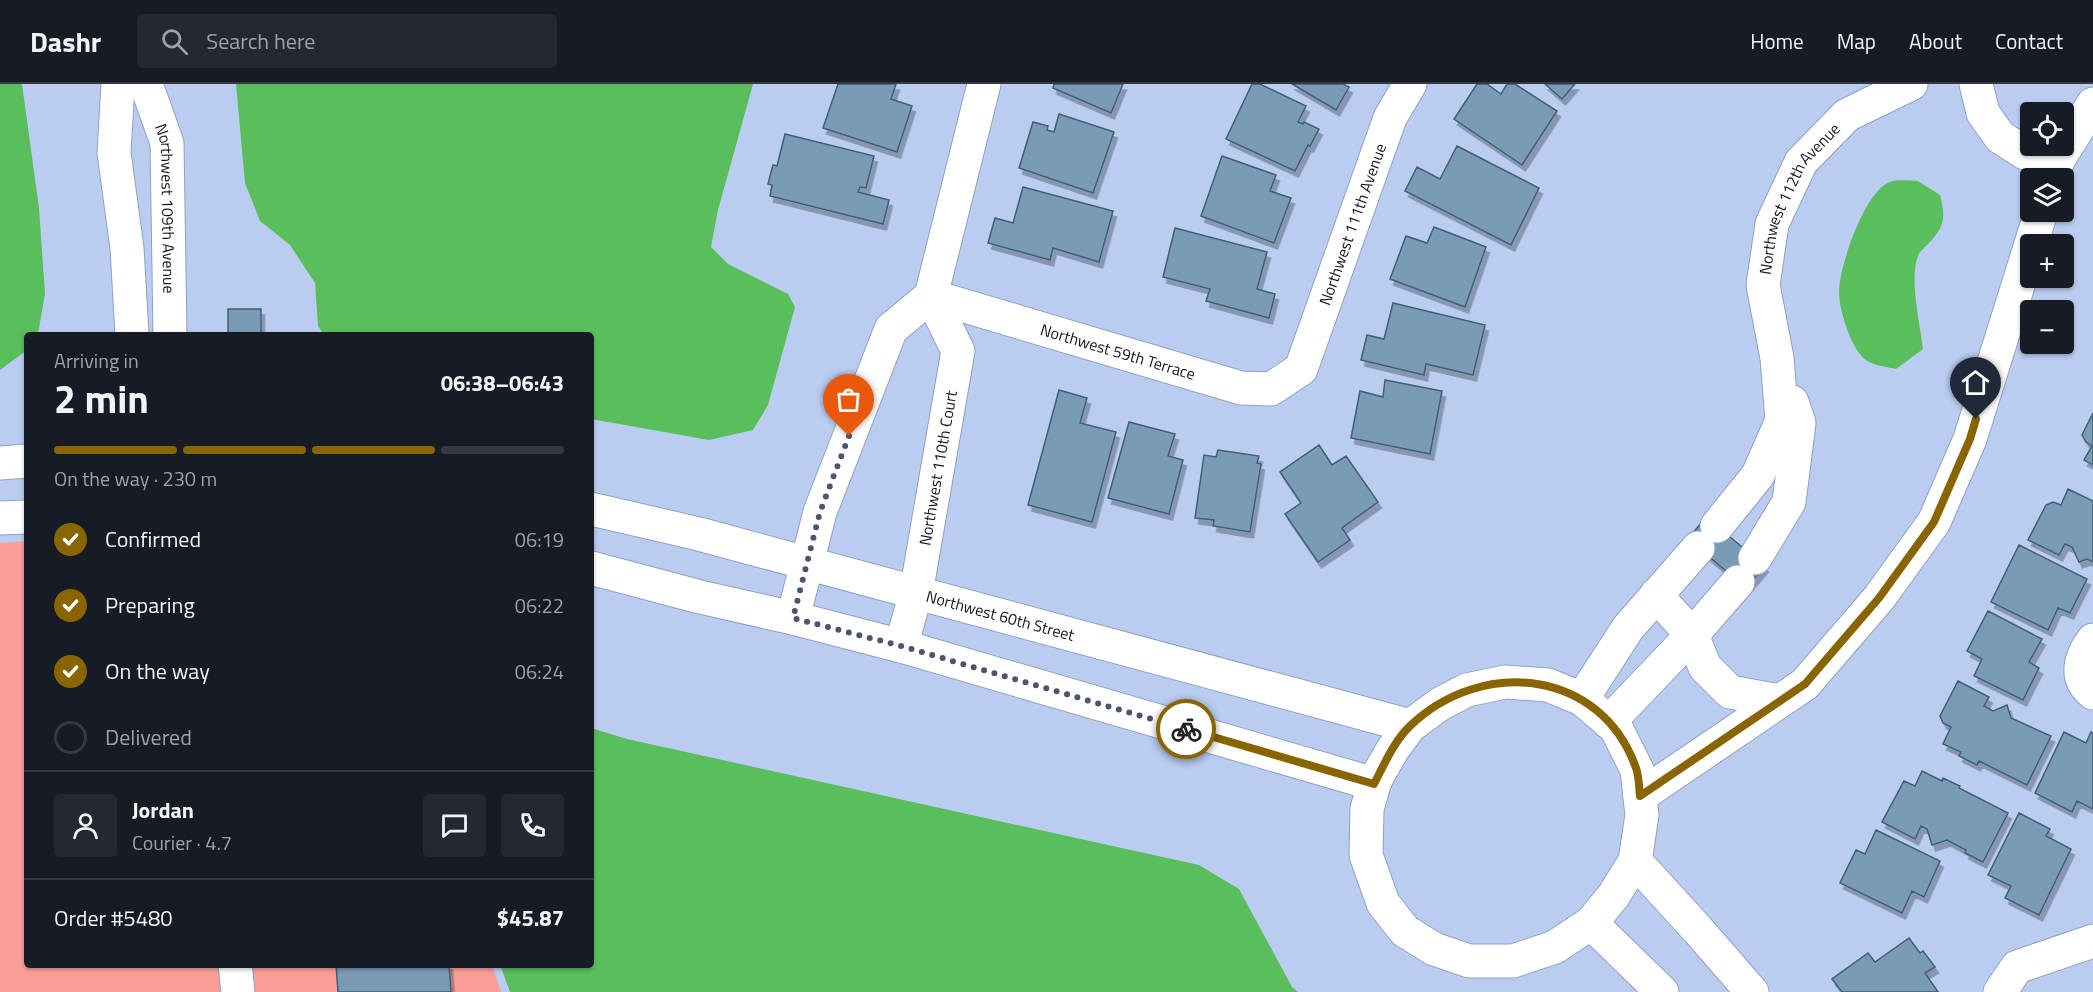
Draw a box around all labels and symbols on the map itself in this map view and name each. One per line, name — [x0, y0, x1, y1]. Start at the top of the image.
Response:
street label: Northwest 112th Avenue — [1753, 117, 1845, 276]
street label: Northwest 109th Avenue — [149, 120, 181, 294]
street label: Northwest 111th Avenue — [1313, 140, 1392, 309]
street label: Northwest 59th Terrace — [1038, 317, 1198, 386]
pin — [1950, 357, 2001, 419]
pin — [823, 374, 874, 436]
street label: Northwest 110th Court — [912, 388, 963, 547]
street label: Northwest 60th Street — [924, 584, 1078, 647]
courier — [1156, 699, 1216, 759]

